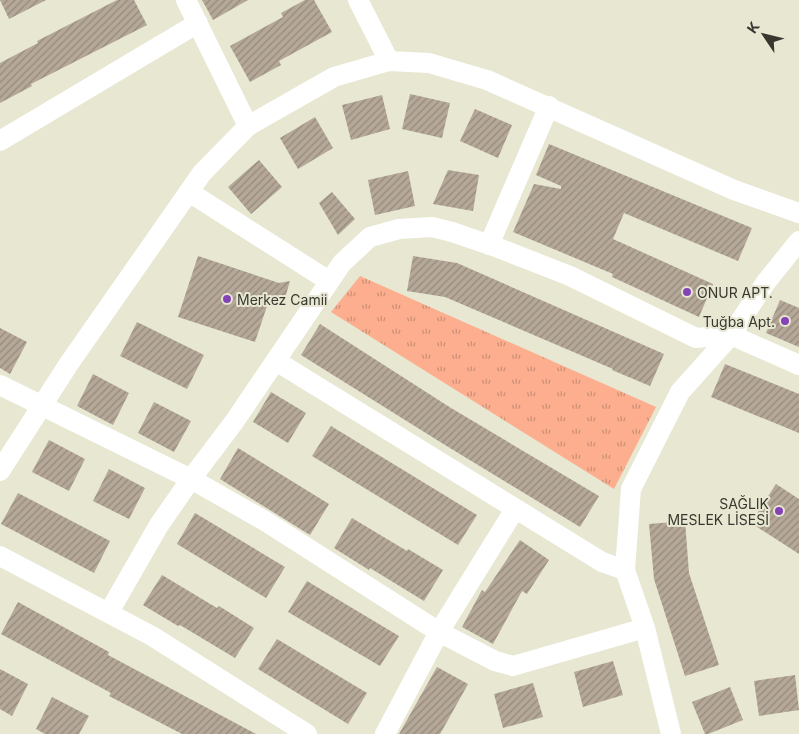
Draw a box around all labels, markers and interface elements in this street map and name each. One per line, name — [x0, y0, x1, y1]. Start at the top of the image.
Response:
north arrow — [739, 10, 789, 60]
text: K — [743, 18, 763, 36]
place label: ONUR APT. — [697, 284, 773, 301]
marker: ONUR APT. — [681, 286, 693, 298]
place label: Merkez Camii — [237, 291, 327, 308]
marker: Merkez Camii — [221, 293, 233, 305]
place label: Tuğba Apt. — [703, 313, 775, 330]
marker: Tuğba Apt. — [779, 315, 791, 327]
place label: SAĞLIK MESLEK LİSESİ — [667, 495, 770, 528]
marker: SAĞLIK MESLEK LİSESİ — [773, 505, 785, 517]

